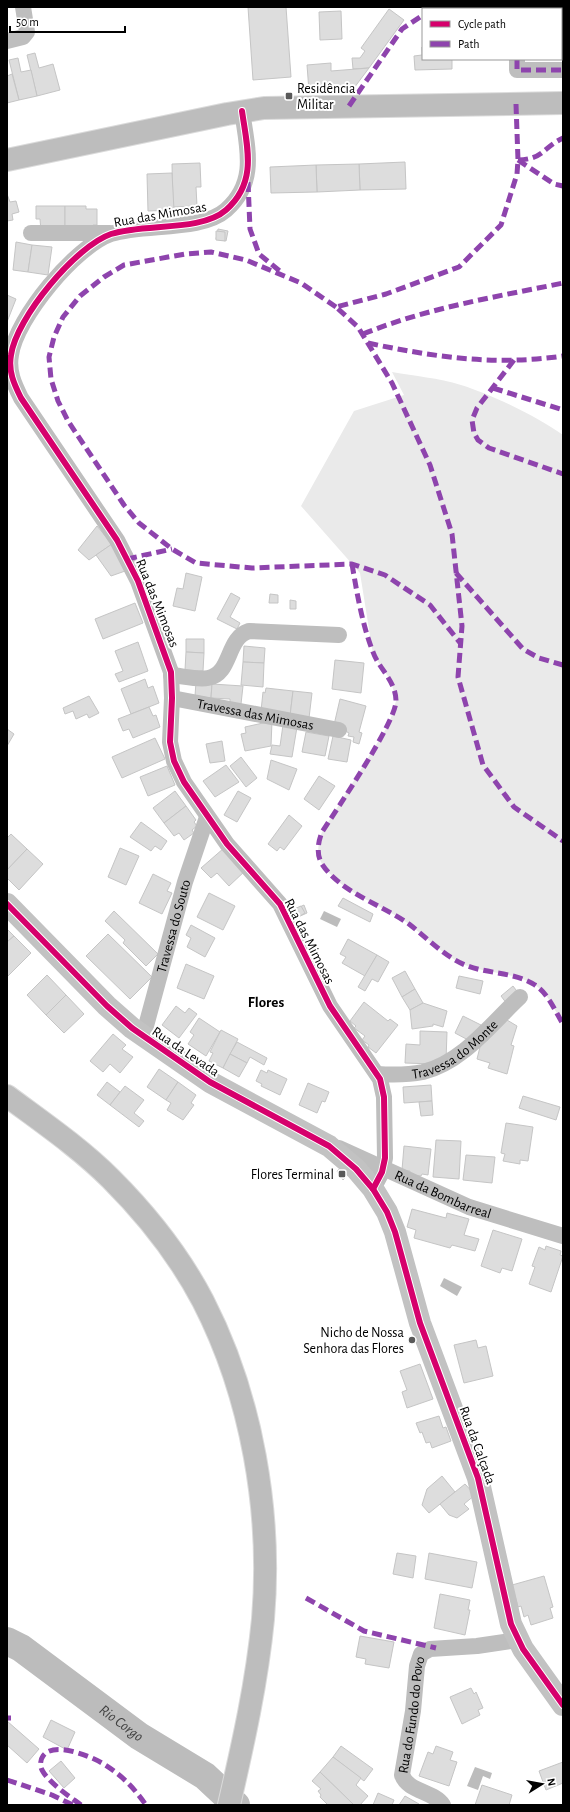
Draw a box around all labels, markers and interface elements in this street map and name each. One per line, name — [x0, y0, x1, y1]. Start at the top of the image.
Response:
scale bar — [10, 8, 125, 34]
legend — [422, 8, 562, 60]
text: 50 m — [16, 16, 39, 28]
text: Cycle path — [458, 18, 506, 31]
text: Path — [458, 38, 480, 50]
place label: Residência Militar — [297, 82, 356, 112]
marker: Residência Militar — [284, 91, 294, 101]
street label: Rua das Mimosas — [113, 200, 208, 230]
street label: Rua das Mimosas — [133, 557, 181, 650]
street label: Travessa das Mimosas — [196, 697, 315, 733]
street label: Travessa do Souto — [155, 878, 193, 974]
street label: Rua das Mimosas — [282, 896, 337, 986]
district label: Flores — [248, 995, 284, 1010]
street label: Travessa do Monte — [411, 1018, 501, 1082]
street label: Rua da Levada — [149, 1024, 222, 1080]
place label: Flores Terminal — [251, 1168, 334, 1182]
street label: Rua da Bombarreal — [392, 1168, 493, 1221]
marker: Flores Terminal — [337, 1169, 347, 1179]
place label: Nicho de Nossa Senhora das Flores — [303, 1326, 405, 1356]
marker: Nicho de Nossa Senhora das Flores — [407, 1335, 417, 1345]
street label: Rua da Calçada — [456, 1404, 498, 1487]
street label: Rua do Fundo do Povo — [396, 1654, 428, 1775]
water label: Rio Corgo — [96, 1702, 146, 1745]
north arrow — [522, 1764, 562, 1804]
text: N — [545, 1777, 557, 1787]

